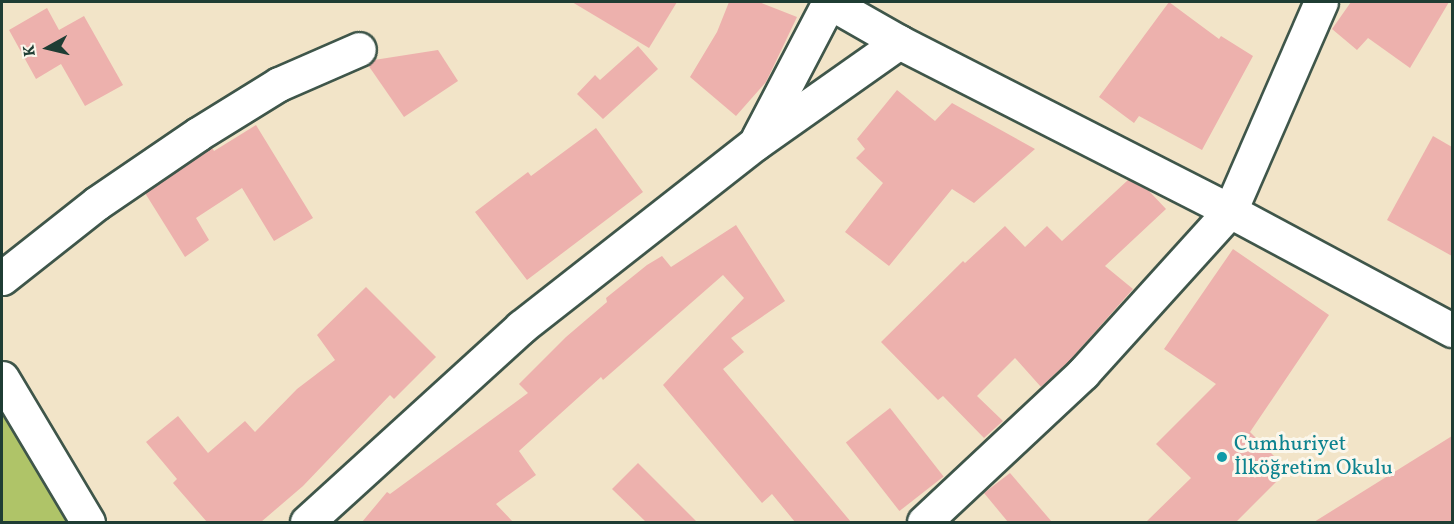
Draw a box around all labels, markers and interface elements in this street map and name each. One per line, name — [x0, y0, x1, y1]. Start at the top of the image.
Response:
north arrow — [18, 18, 78, 78]
text: K — [18, 43, 42, 58]
place label: Cumhuriyet İlköğretim Okulu — [1234, 432, 1393, 482]
marker: Cumhuriyet İlköğretim Okulu — [1215, 450, 1229, 464]

